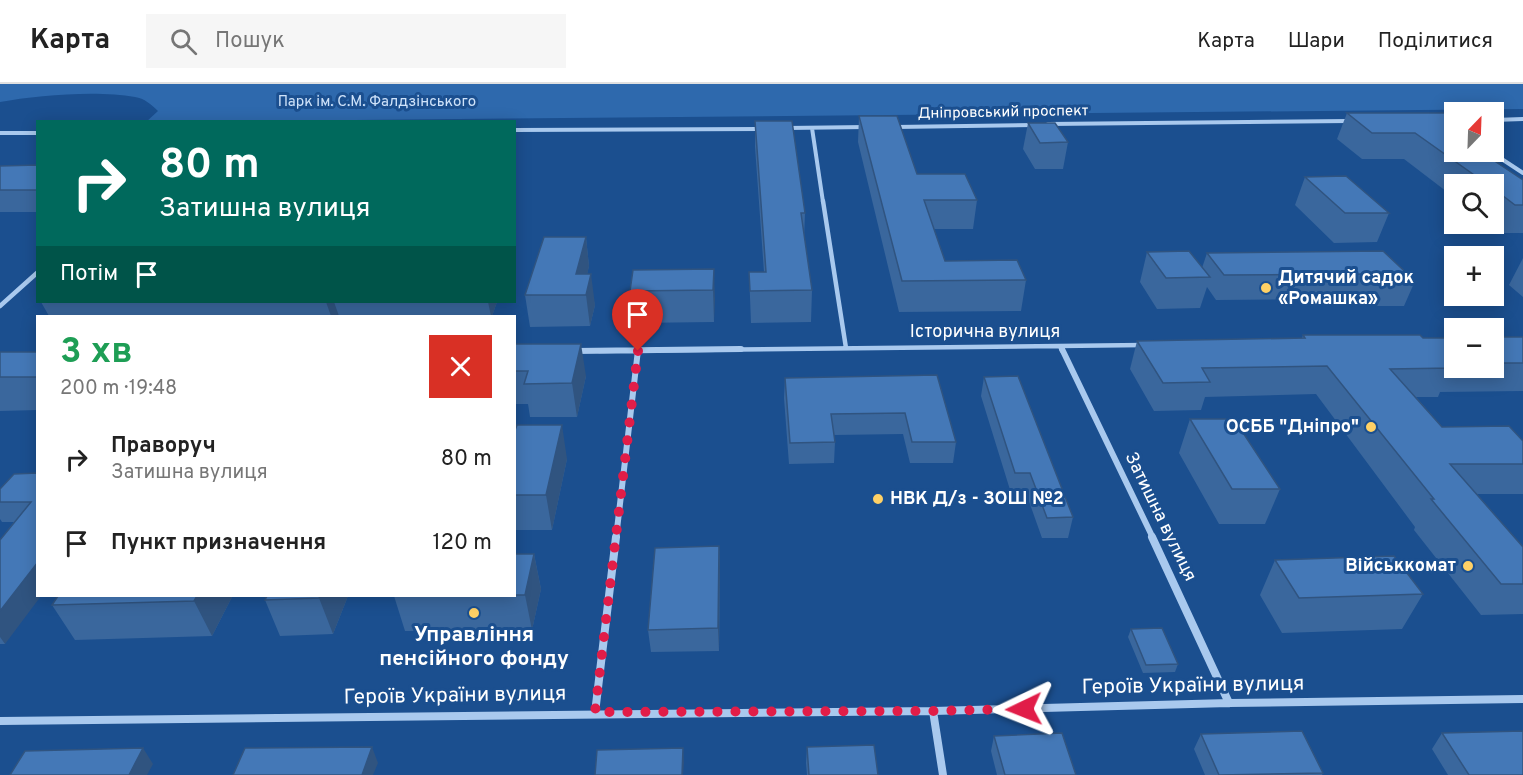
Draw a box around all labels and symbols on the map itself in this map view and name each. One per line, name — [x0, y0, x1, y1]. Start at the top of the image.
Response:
park label: Парк ім. С.М. Фалдзінського — [278, 93, 476, 112]
street label: Дніпровський проспект — [917, 102, 1089, 124]
north arrow — [1444, 102, 1504, 162]
place label: Дитячий садок «Ромашка» — [1278, 267, 1415, 311]
marker: Дитячий садок «Ромашка» — [1259, 281, 1273, 295]
pin — [612, 289, 663, 351]
street label: Історична вулиця — [910, 321, 1060, 344]
place label: ОСББ "Днiпро" — [1226, 416, 1359, 439]
marker: ОСББ "Днiпро" — [1364, 420, 1378, 434]
street label: Затишна вулиця — [1119, 449, 1201, 585]
place label: НВК Д/з - ЗОШ №2 — [890, 488, 1064, 511]
marker: НВК Д/з - ЗОШ №2 — [871, 492, 885, 506]
place label: Військкомат — [1345, 555, 1457, 578]
marker: Військкомат — [1461, 559, 1475, 573]
marker: Управління пенсійного фонду — [467, 606, 481, 620]
place label: Управління пенсійного фонду — [379, 622, 569, 673]
street label: Героїв України вулиця — [1081, 671, 1305, 701]
position arrow — [992, 677, 1056, 741]
street label: Героїв України вулиця — [343, 681, 567, 711]

